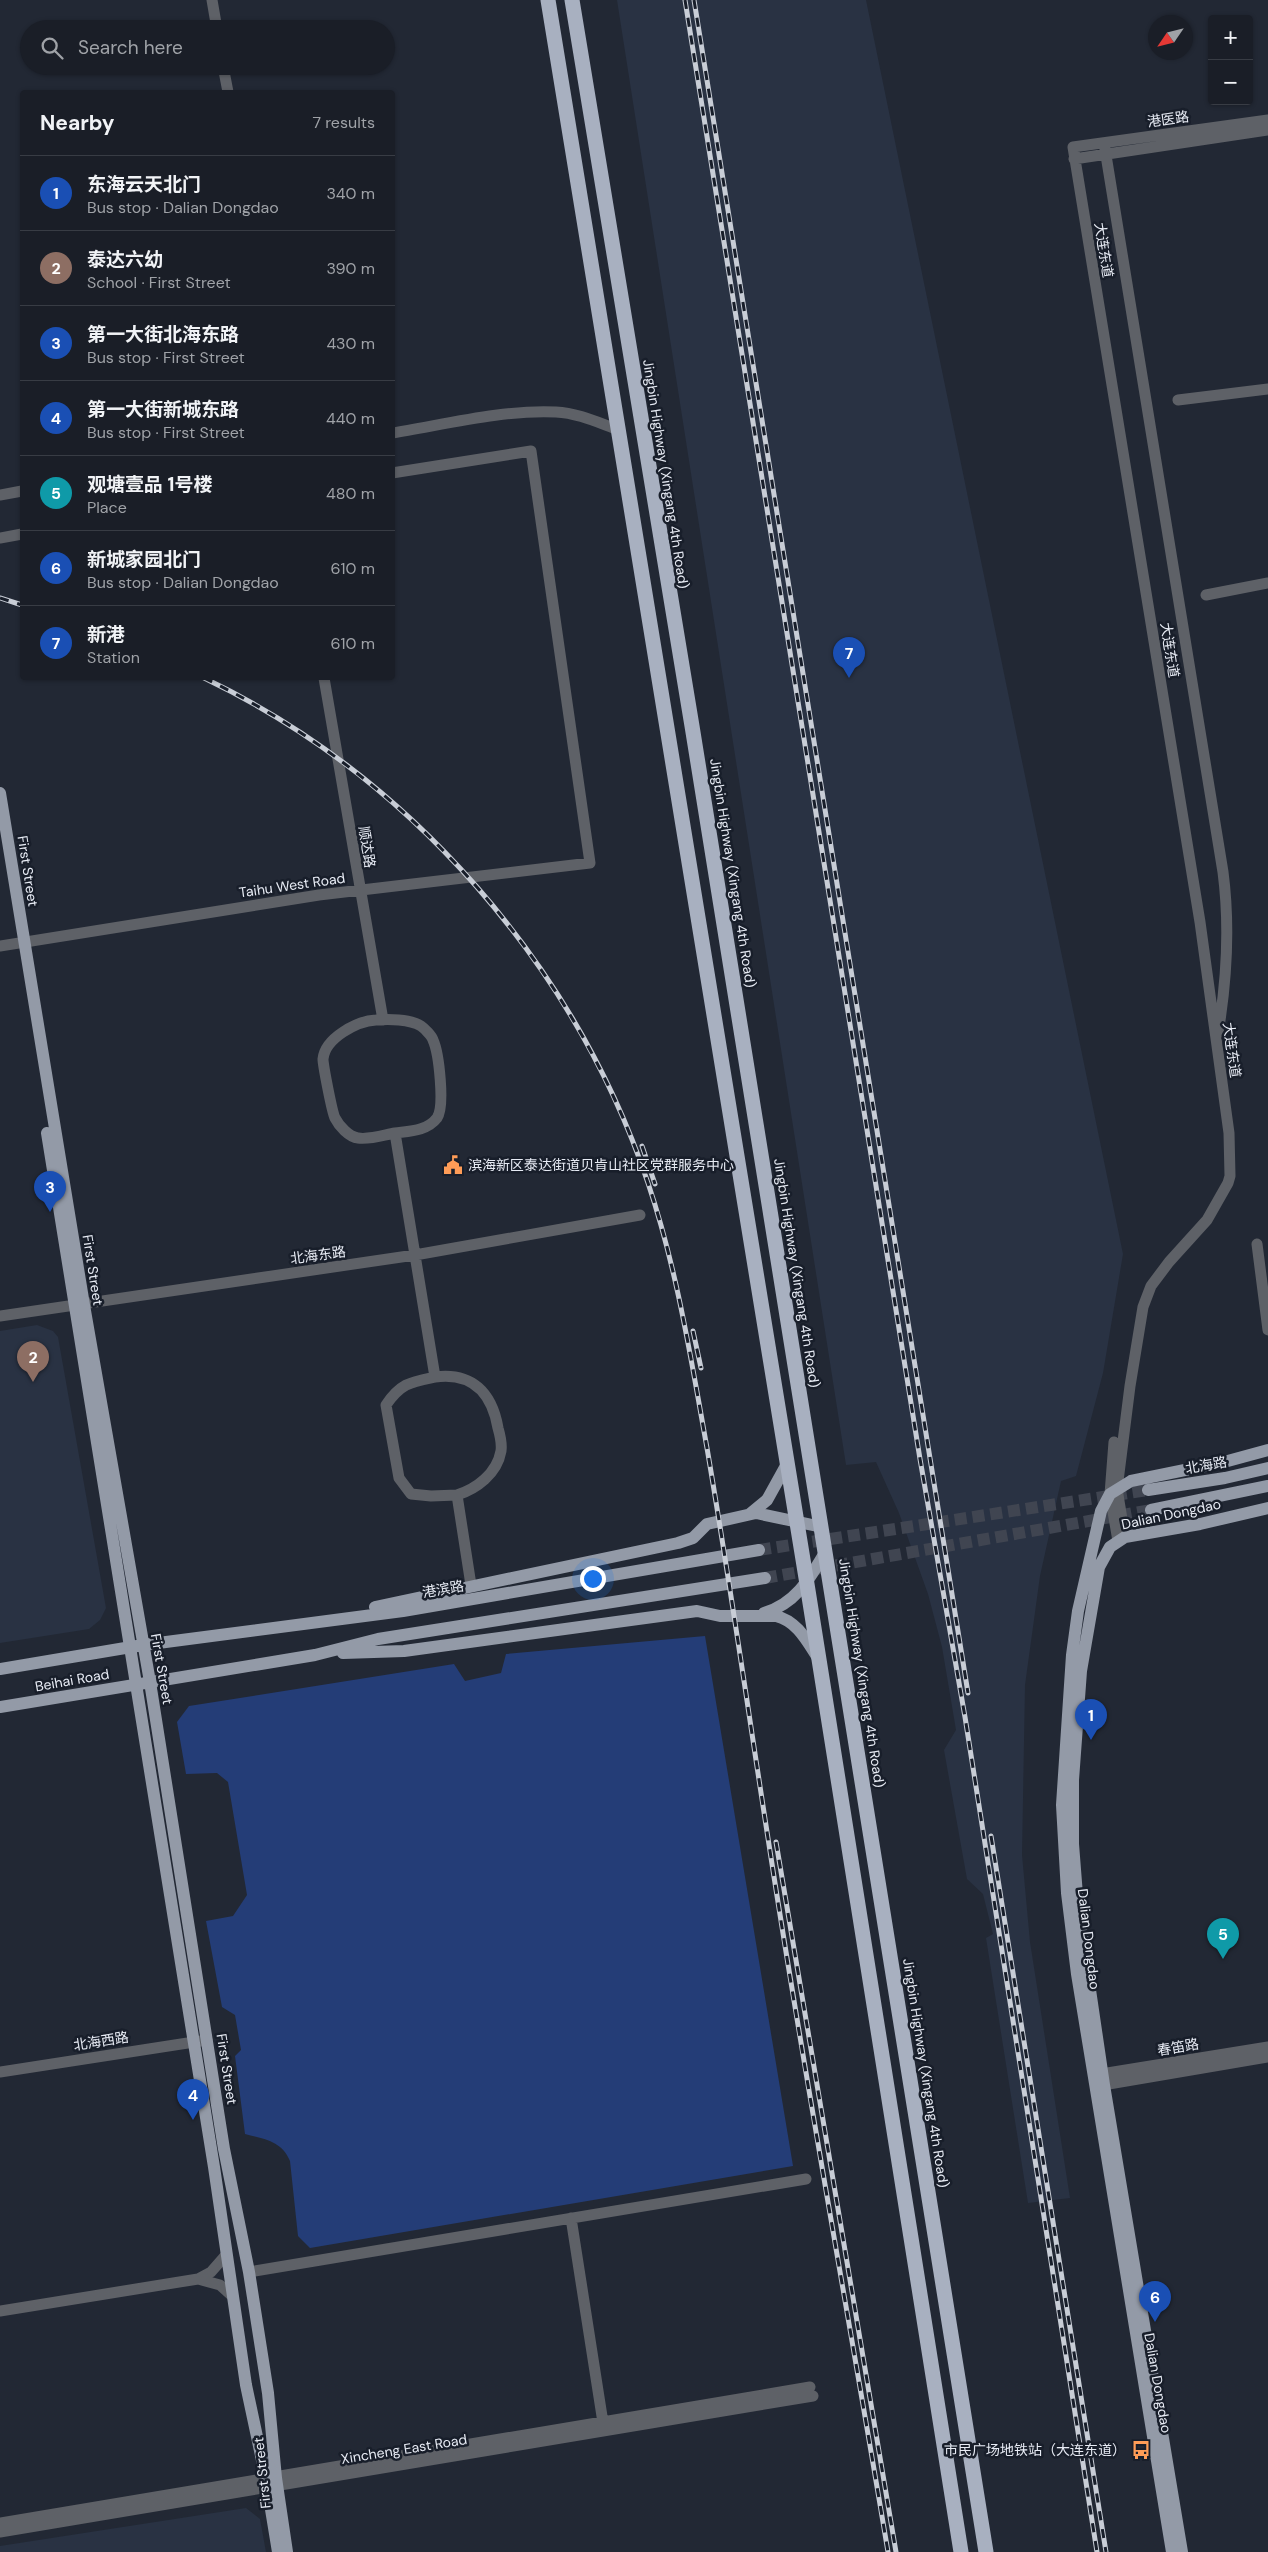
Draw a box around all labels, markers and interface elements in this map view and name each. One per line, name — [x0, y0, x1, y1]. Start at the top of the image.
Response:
north arrow — [1148, 15, 1193, 60]
map controls — [1208, 15, 1253, 105]
button: + — [1208, 15, 1253, 60]
search box — [20, 20, 395, 75]
icon: search — [38, 34, 66, 62]
text: Search here — [78, 35, 183, 60]
button: − — [1208, 60, 1253, 105]
street label: 港医路 — [1146, 107, 1190, 131]
text: Nearby — [40, 109, 114, 137]
text: 7 results — [312, 112, 375, 133]
text: 东海云天北门 — [87, 172, 201, 197]
text: 1 — [53, 183, 59, 204]
text: 340 m — [326, 183, 375, 204]
text: Bus stop · Dalian Dongdao — [87, 197, 279, 218]
street label: 大连东道 — [1091, 221, 1117, 279]
text: 泰达六幼 — [87, 247, 163, 272]
text: 2 — [51, 258, 61, 279]
text: 390 m — [327, 258, 375, 279]
text: School · First Street — [87, 272, 231, 293]
text: 第一大街北海东路 — [87, 322, 239, 347]
text: 3 — [51, 333, 61, 354]
text: 430 m — [326, 333, 375, 354]
text: Bus stop · First Street — [87, 347, 245, 368]
street label: Jingbin Highway (Xingang 4th Road) — [639, 358, 693, 590]
text: 第一大街新城东路 — [87, 397, 239, 422]
text: 4 — [51, 408, 61, 429]
text: 440 m — [326, 408, 375, 429]
text: Bus stop · First Street — [87, 422, 245, 443]
text: 观塘壹品 1号楼 — [87, 472, 212, 497]
text: 5 — [51, 483, 61, 504]
text: 480 m — [326, 483, 375, 504]
text: Place — [87, 497, 127, 518]
text: 新城家园北门 — [87, 547, 201, 572]
text: 6 — [51, 558, 61, 579]
text: 610 m — [331, 558, 375, 579]
text: Bus stop · Dalian Dongdao — [87, 572, 279, 593]
street label: 大连东道 — [1157, 621, 1183, 679]
text: 新港 — [87, 622, 125, 647]
text: 7 — [52, 633, 60, 654]
text: 610 m — [331, 633, 375, 654]
pin: 7 — [833, 637, 865, 678]
text: Station — [87, 647, 140, 668]
street label: Jingbin Highway (Xingang 4th Road) — [706, 757, 760, 989]
street label: 顺达路 — [355, 825, 379, 869]
street label: First Street — [14, 834, 42, 908]
street label: Taihu West Road — [238, 869, 346, 901]
street label: 大连东道 — [1219, 1021, 1245, 1079]
public building icon: 滨海新区泰达街道贝肯山社区党群服务中心 — [442, 1154, 464, 1176]
place label: 滨海新区泰达街道贝肯山社区党群服务中心 — [468, 1156, 734, 1174]
street label: Jingbin Highway (Xingang 4th Road) — [770, 1157, 824, 1389]
pin: 3 — [34, 1171, 66, 1212]
street label: First Street — [79, 1233, 107, 1307]
street label: 北海东路 — [289, 1242, 347, 1268]
pin: 2 — [17, 1341, 49, 1382]
street label: 北海路 — [1184, 1452, 1228, 1478]
street label: Dalian Dongdao — [1120, 1495, 1222, 1533]
street label: Jingbin Highway (Xingang 4th Road) — [835, 1557, 889, 1789]
your location — [580, 1566, 606, 1592]
street label: 港滨路 — [421, 1576, 465, 1602]
street label: First Street — [147, 1632, 177, 1706]
street label: Beihai Road — [33, 1665, 111, 1695]
pin: 1 — [1075, 1699, 1107, 1740]
street label: Dalian Dongdao — [1074, 1888, 1104, 1990]
pin: 5 — [1207, 1918, 1239, 1959]
street label: Jingbin Highway (Xingang 4th Road) — [899, 1957, 953, 2189]
street label: 北海西路 — [72, 2028, 130, 2054]
street label: First Street — [213, 2032, 241, 2106]
street label: 春笛路 — [1156, 2034, 1200, 2060]
pin: 4 — [177, 2079, 209, 2120]
pin: 6 — [1139, 2281, 1171, 2322]
street label: Dalian Dongdao — [1140, 2332, 1176, 2434]
street label: Xincheng East Road — [340, 2430, 468, 2468]
street label: First Street — [249, 2436, 275, 2510]
bus stop icon: 市民广场地铁站（大连东道） — [1130, 2439, 1152, 2461]
place label: 市民广场地铁站（大连东道） — [944, 2441, 1126, 2459]

